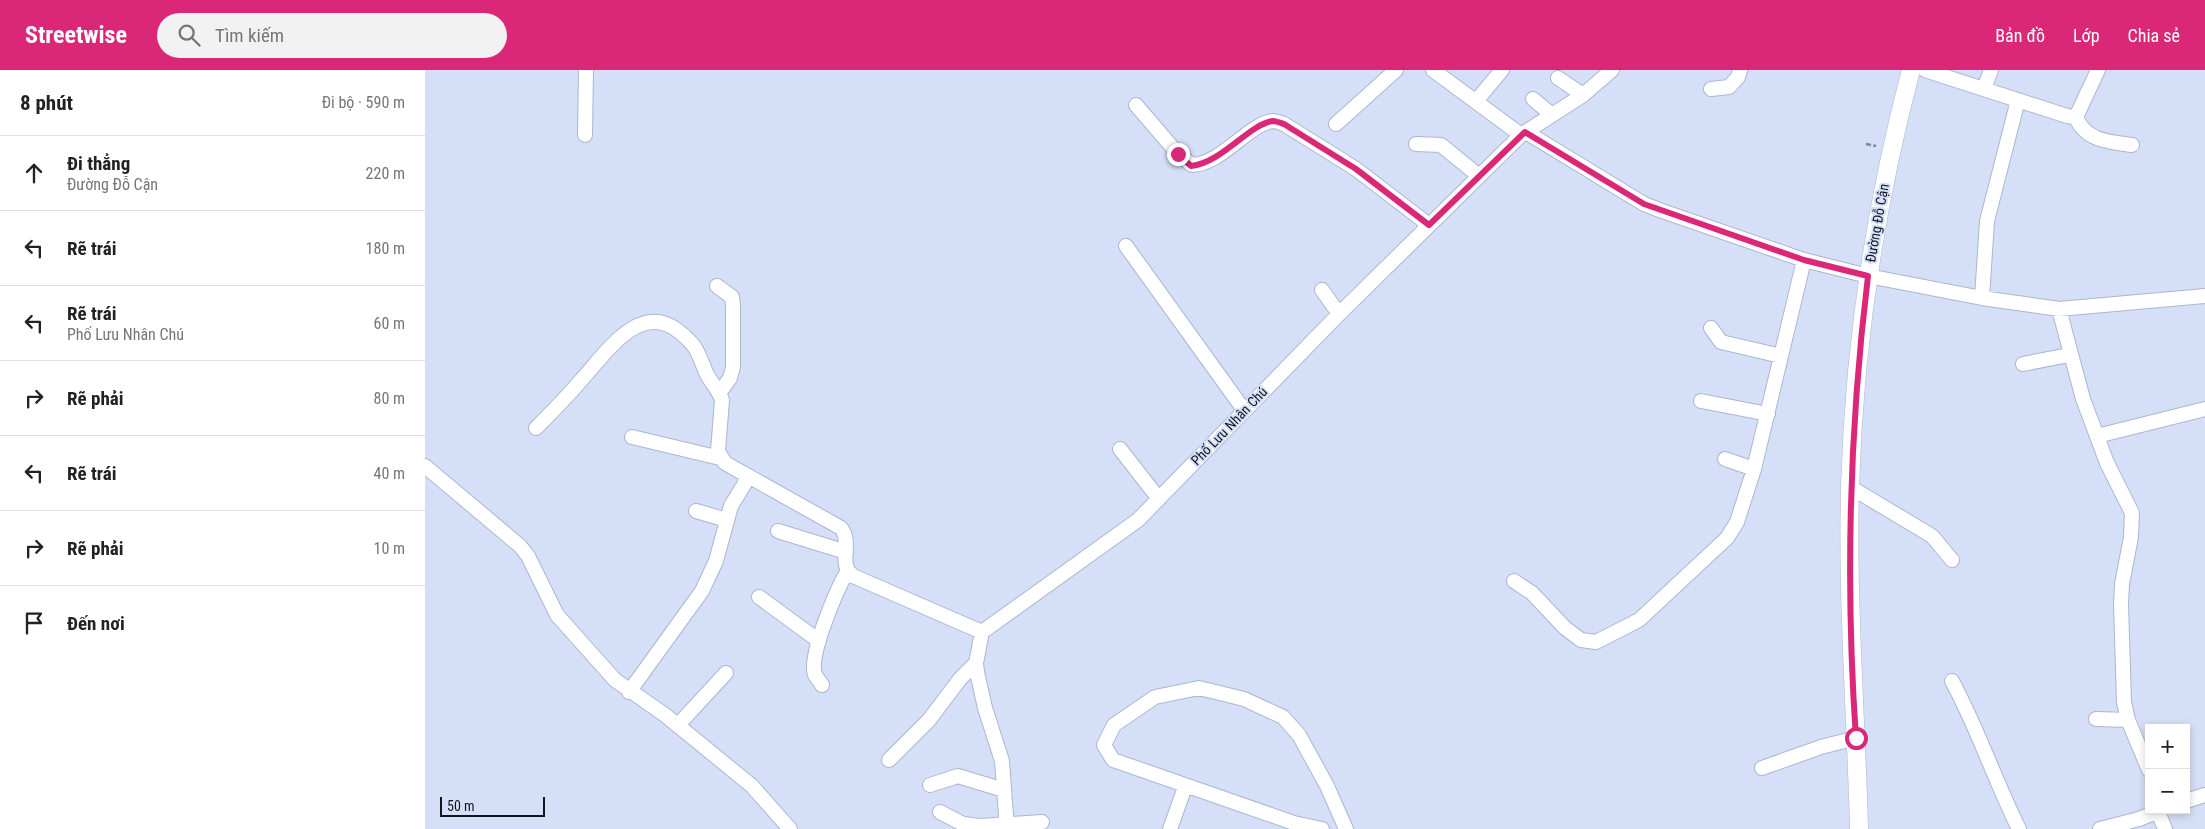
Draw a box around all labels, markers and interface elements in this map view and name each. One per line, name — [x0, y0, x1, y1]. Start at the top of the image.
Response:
search box — [157, 13, 507, 58]
text: Streetwise — [25, 21, 127, 49]
icon: search — [175, 21, 203, 49]
text: Tìm kiếm — [215, 24, 284, 47]
text: Bản đồ — [1995, 25, 2045, 46]
text: Lớp — [2073, 25, 2100, 46]
text: Chia sẻ — [2128, 25, 2180, 46]
text: 8 phút — [20, 91, 73, 115]
text: Đi bộ · 590 m — [322, 93, 405, 112]
route end — [1167, 143, 1190, 166]
text: Đi thẳng — [67, 152, 130, 175]
icon: ahead — [20, 159, 48, 187]
text: 220 m — [366, 164, 405, 183]
text: Đường Đỗ Cận — [67, 175, 158, 194]
street label: Đường Đỗ Cận — [1862, 182, 1892, 264]
icon: left — [20, 234, 48, 262]
text: Rẽ trái — [67, 237, 117, 260]
text: 180 m — [366, 239, 405, 258]
text: Rẽ trái — [67, 302, 117, 325]
icon: left — [20, 309, 48, 337]
text: 60 m — [373, 314, 405, 333]
text: Phố Lưu Nhân Chú — [67, 325, 184, 344]
icon: right — [20, 384, 48, 412]
street label: Phố Lưu Nhân Chú — [1188, 384, 1270, 468]
text: Rẽ phải — [67, 387, 123, 410]
text: 80 m — [373, 389, 405, 408]
icon: left — [20, 459, 48, 487]
text: Rẽ trái — [67, 462, 117, 485]
text: 40 m — [373, 464, 405, 483]
icon: right — [20, 534, 48, 562]
text: Rẽ phải — [67, 537, 123, 560]
text: 10 m — [373, 539, 405, 558]
icon: arrive — [20, 609, 48, 637]
text: Đến nơi — [67, 612, 125, 635]
map controls — [2145, 724, 2190, 814]
button: + — [2145, 724, 2190, 769]
route start — [1845, 727, 1868, 750]
button: − — [2145, 769, 2190, 814]
scale bar — [440, 794, 545, 817]
text: 50 m — [447, 798, 475, 814]

